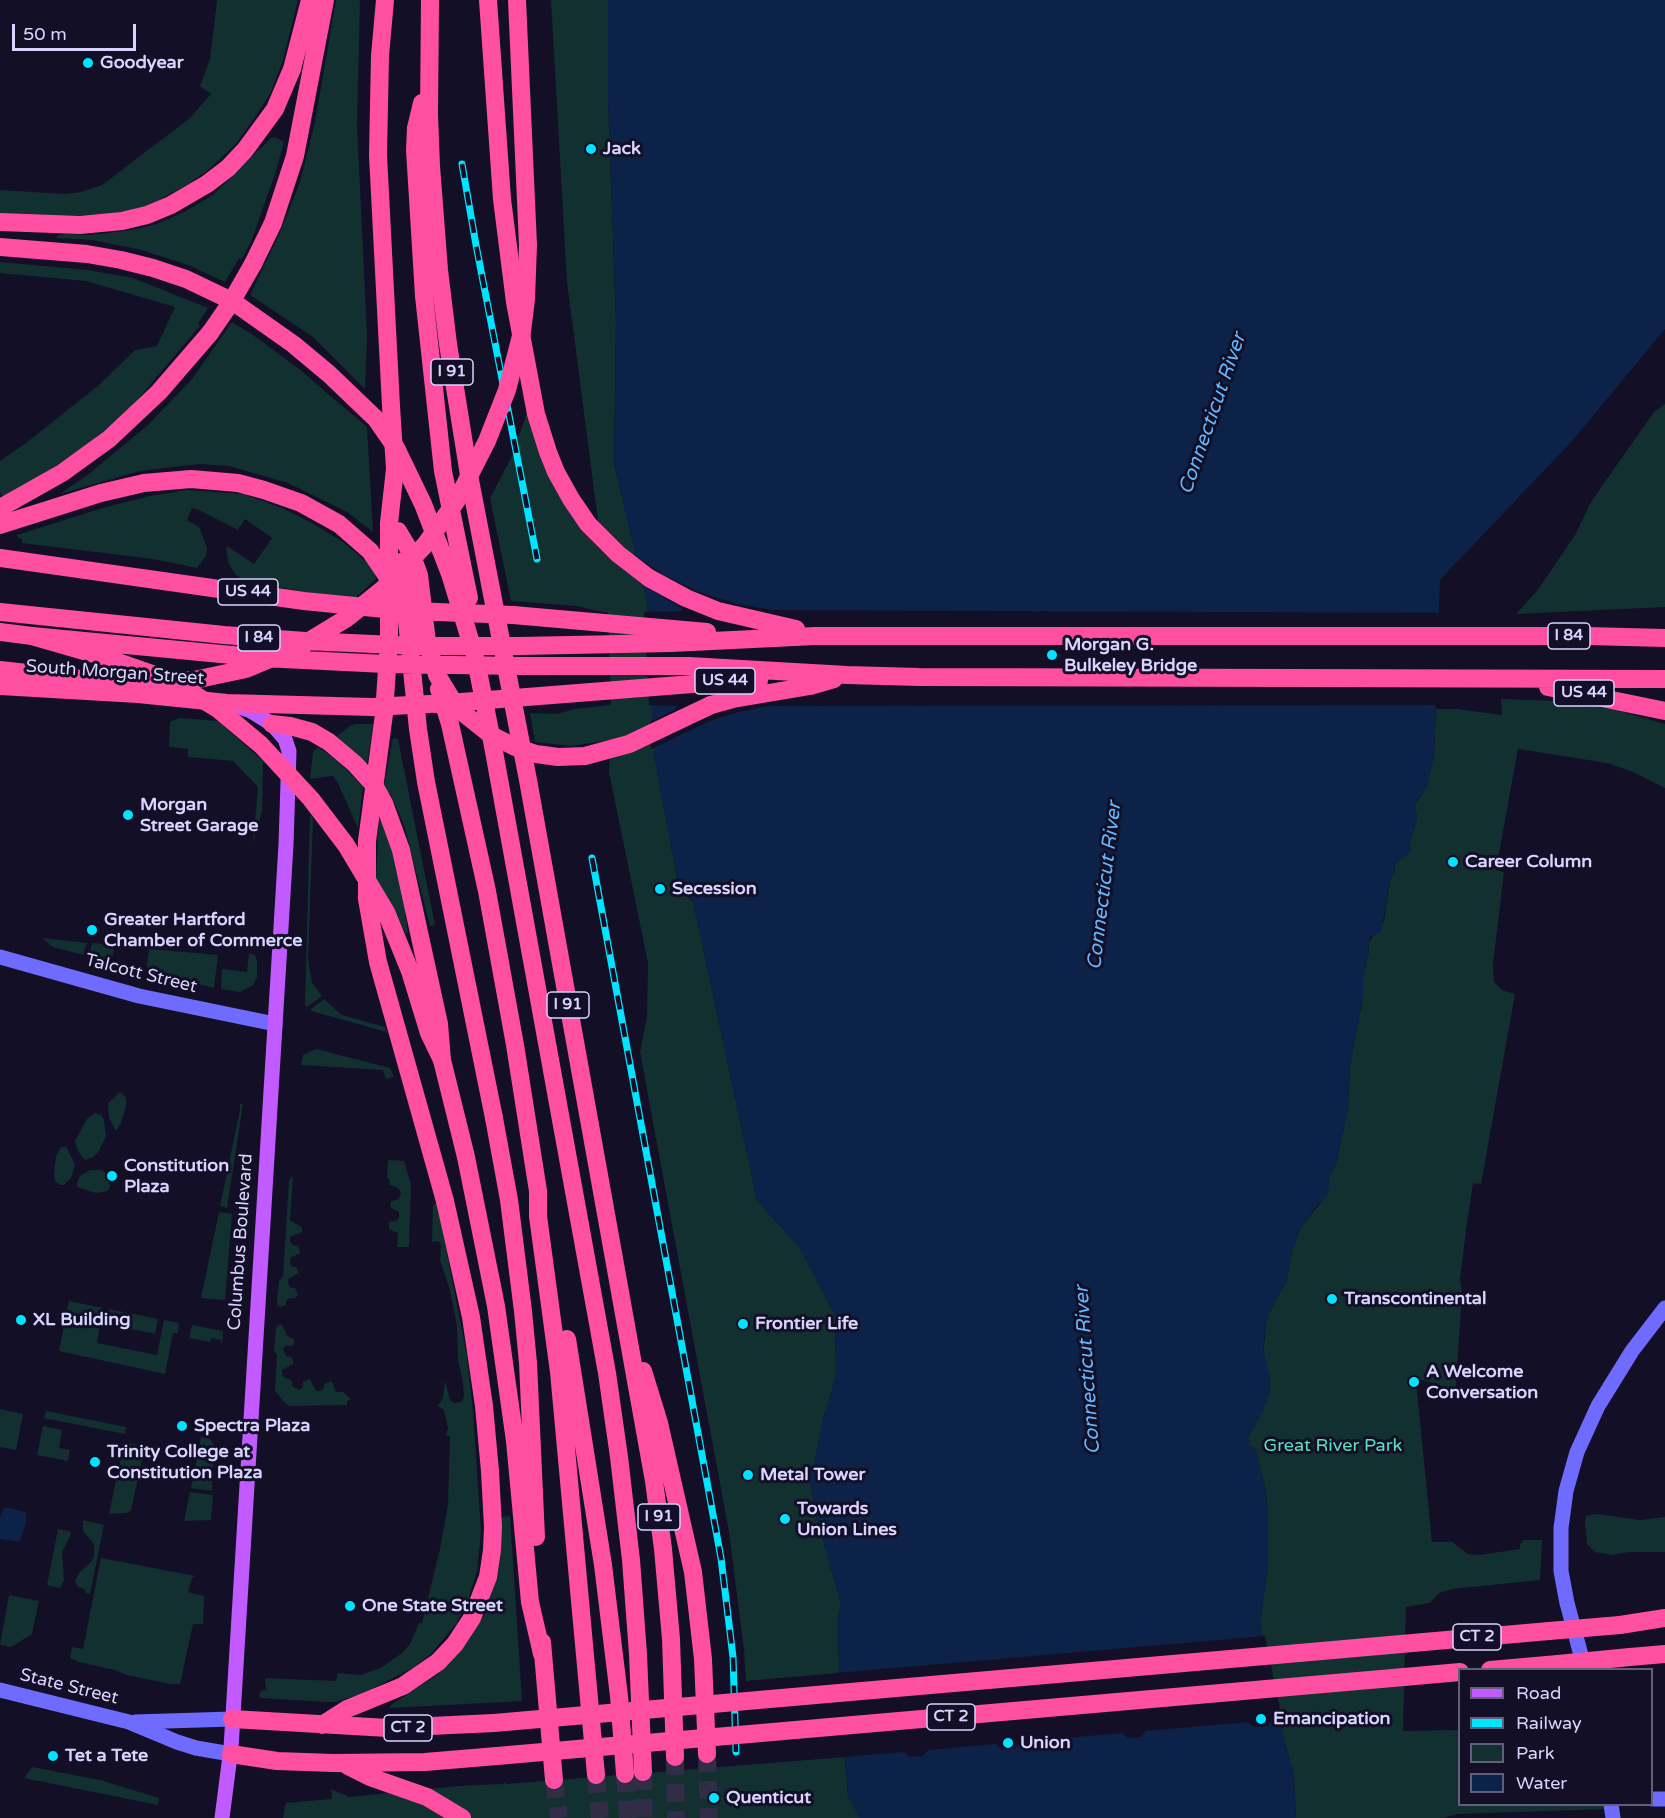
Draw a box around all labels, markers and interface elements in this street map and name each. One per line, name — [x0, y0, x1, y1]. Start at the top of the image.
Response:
scale bar — [15, 12, 140, 50]
text: 50 m — [23, 23, 67, 45]
place label: Goodyear — [100, 52, 184, 74]
marker: Goodyear — [81, 56, 95, 70]
place label: Jack — [603, 138, 641, 160]
marker: Jack — [584, 142, 598, 156]
water label: Connecticut River — [1174, 330, 1252, 498]
road number: I 91 — [431, 359, 473, 385]
road number: US 44 — [218, 579, 278, 605]
road number: I 84 — [1548, 623, 1590, 649]
road number: I 84 — [238, 625, 280, 651]
place label: Morgan G. Bulkeley Bridge — [1064, 634, 1197, 676]
marker: Morgan G. Bulkeley Bridge — [1045, 648, 1059, 662]
street label: South Morgan Street — [25, 656, 205, 690]
road number: US 44 — [695, 668, 755, 694]
road number: US 44 — [1554, 680, 1614, 706]
place label: Morgan Street Garage — [140, 794, 258, 836]
water label: Connecticut River — [1083, 801, 1127, 971]
marker: Morgan Street Garage — [121, 808, 135, 822]
place label: Career Column — [1465, 851, 1592, 873]
marker: Career Column — [1446, 855, 1460, 869]
place label: Secession — [672, 878, 757, 900]
marker: Secession — [653, 882, 667, 896]
place label: Greater Hartford Chamber of Commerce — [104, 909, 302, 952]
marker: Greater Hartford Chamber of Commerce — [85, 923, 99, 937]
street label: Talcott Street — [83, 950, 199, 998]
road number: I 91 — [547, 992, 589, 1018]
street label: Columbus Boulevard — [224, 1153, 258, 1331]
place label: Constitution Plaza — [124, 1155, 229, 1198]
marker: Constitution Plaza — [105, 1169, 119, 1183]
water label: Connecticut River — [1070, 1285, 1106, 1455]
place label: Transcontinental — [1344, 1288, 1486, 1310]
marker: Transcontinental — [1325, 1292, 1339, 1306]
place label: XL Building — [33, 1309, 131, 1331]
marker: XL Building — [14, 1313, 28, 1327]
place label: Frontier Life — [755, 1313, 858, 1335]
marker: Frontier Life — [736, 1317, 750, 1331]
place label: A Welcome Conversation — [1426, 1361, 1538, 1404]
marker: A Welcome Conversation — [1407, 1375, 1421, 1389]
place label: Spectra Plaza — [194, 1415, 310, 1437]
marker: Spectra Plaza — [175, 1419, 189, 1433]
park label: Great River Park — [1264, 1435, 1402, 1457]
place label: Trinity College at Constitution Plaza — [107, 1441, 263, 1484]
marker: Trinity College at Constitution Plaza — [88, 1455, 102, 1469]
place label: Metal Tower — [760, 1464, 865, 1486]
marker: Metal Tower — [741, 1468, 755, 1482]
place label: Towards Union Lines — [797, 1498, 897, 1540]
road number: I 91 — [638, 1504, 680, 1530]
marker: Towards Union Lines — [778, 1512, 792, 1526]
place label: One State Street — [362, 1595, 503, 1617]
marker: One State Street — [343, 1599, 357, 1613]
road number: CT 2 — [1453, 1624, 1501, 1650]
street label: State Street — [18, 1664, 120, 1710]
legend — [1458, 1668, 1653, 1806]
text: Road — [1516, 1682, 1561, 1704]
road number: CT 2 — [927, 1704, 975, 1730]
place label: Emancipation — [1273, 1708, 1391, 1730]
marker: Emancipation — [1254, 1712, 1268, 1726]
text: Railway — [1516, 1712, 1582, 1734]
road number: CT 2 — [384, 1715, 432, 1741]
place label: Union — [1020, 1732, 1071, 1754]
marker: Union — [1001, 1736, 1015, 1750]
text: Park — [1516, 1742, 1554, 1764]
place label: Tet a Tete — [65, 1745, 148, 1767]
marker: Tet a Tete — [46, 1749, 60, 1763]
text: Water — [1516, 1772, 1567, 1794]
place label: Quenticut — [726, 1787, 811, 1809]
marker: Quenticut — [707, 1791, 721, 1805]

